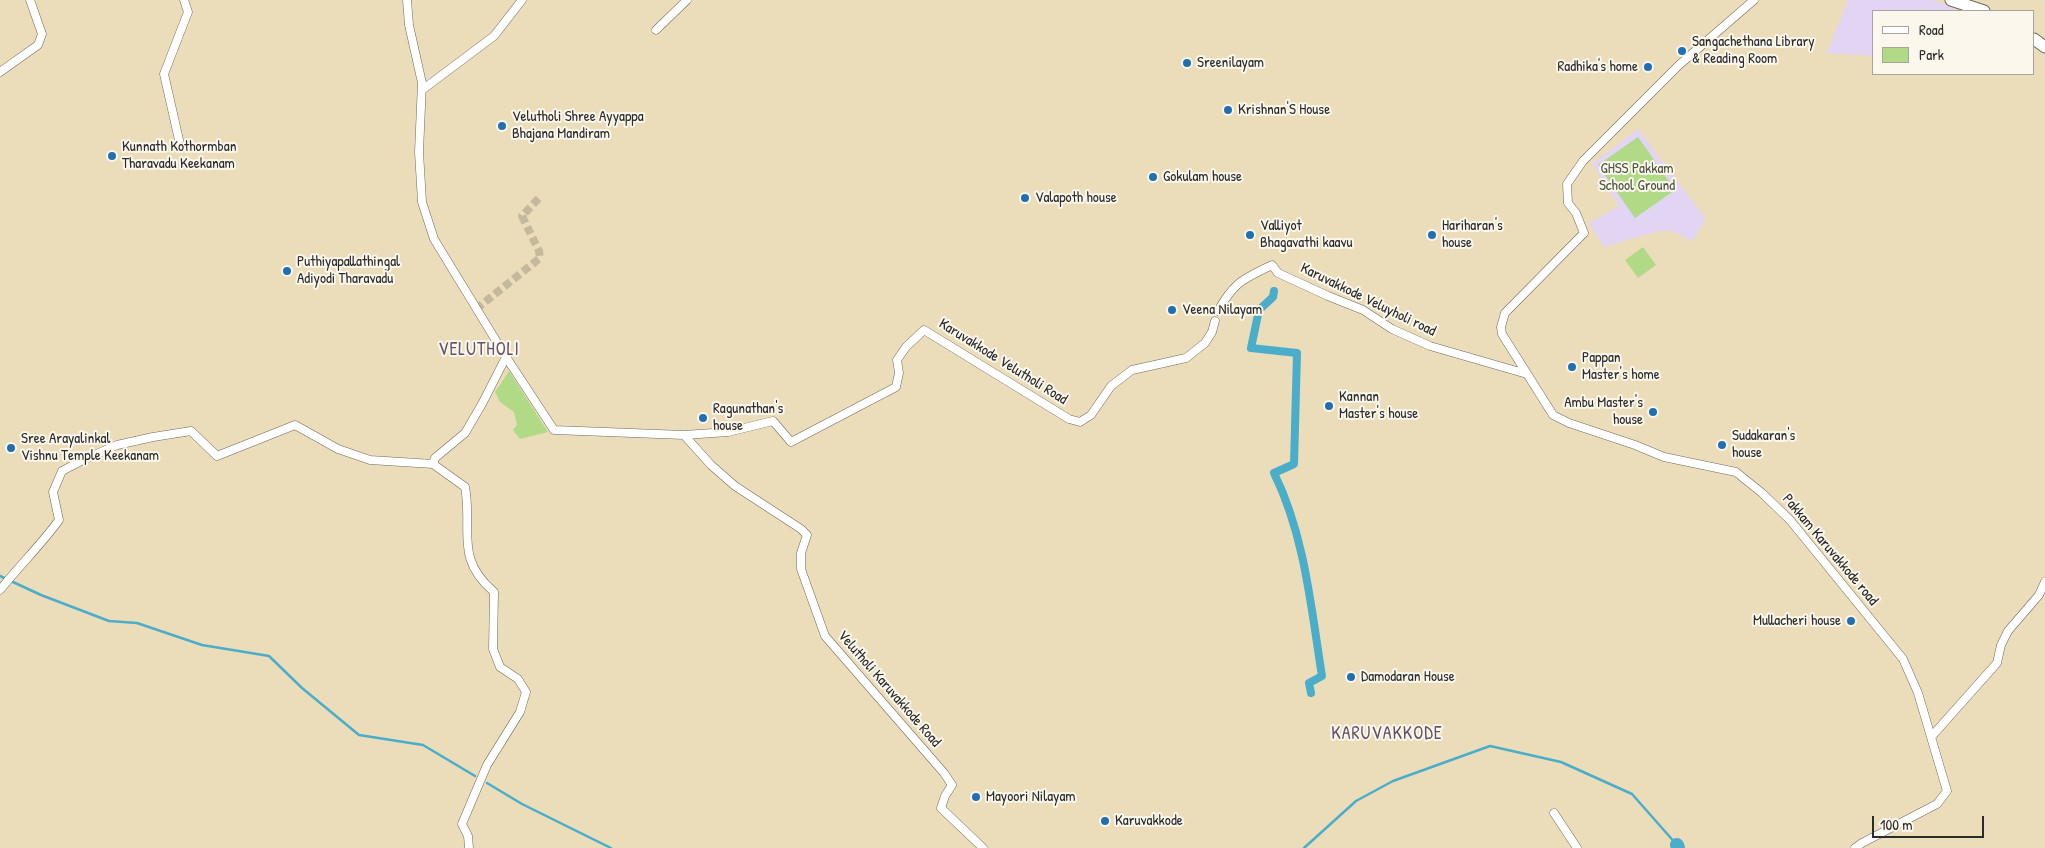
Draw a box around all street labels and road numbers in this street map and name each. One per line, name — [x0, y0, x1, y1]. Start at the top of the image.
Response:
street label: Karuvakkode Veluyholi road — [1297, 259, 1439, 341]
street label: Karuvakkode Velutholi Road — [935, 315, 1071, 409]
street label: Pakkam Karuvakkode road — [1778, 491, 1882, 609]
street label: Velutholi Karuvakkode Road — [834, 627, 944, 751]

